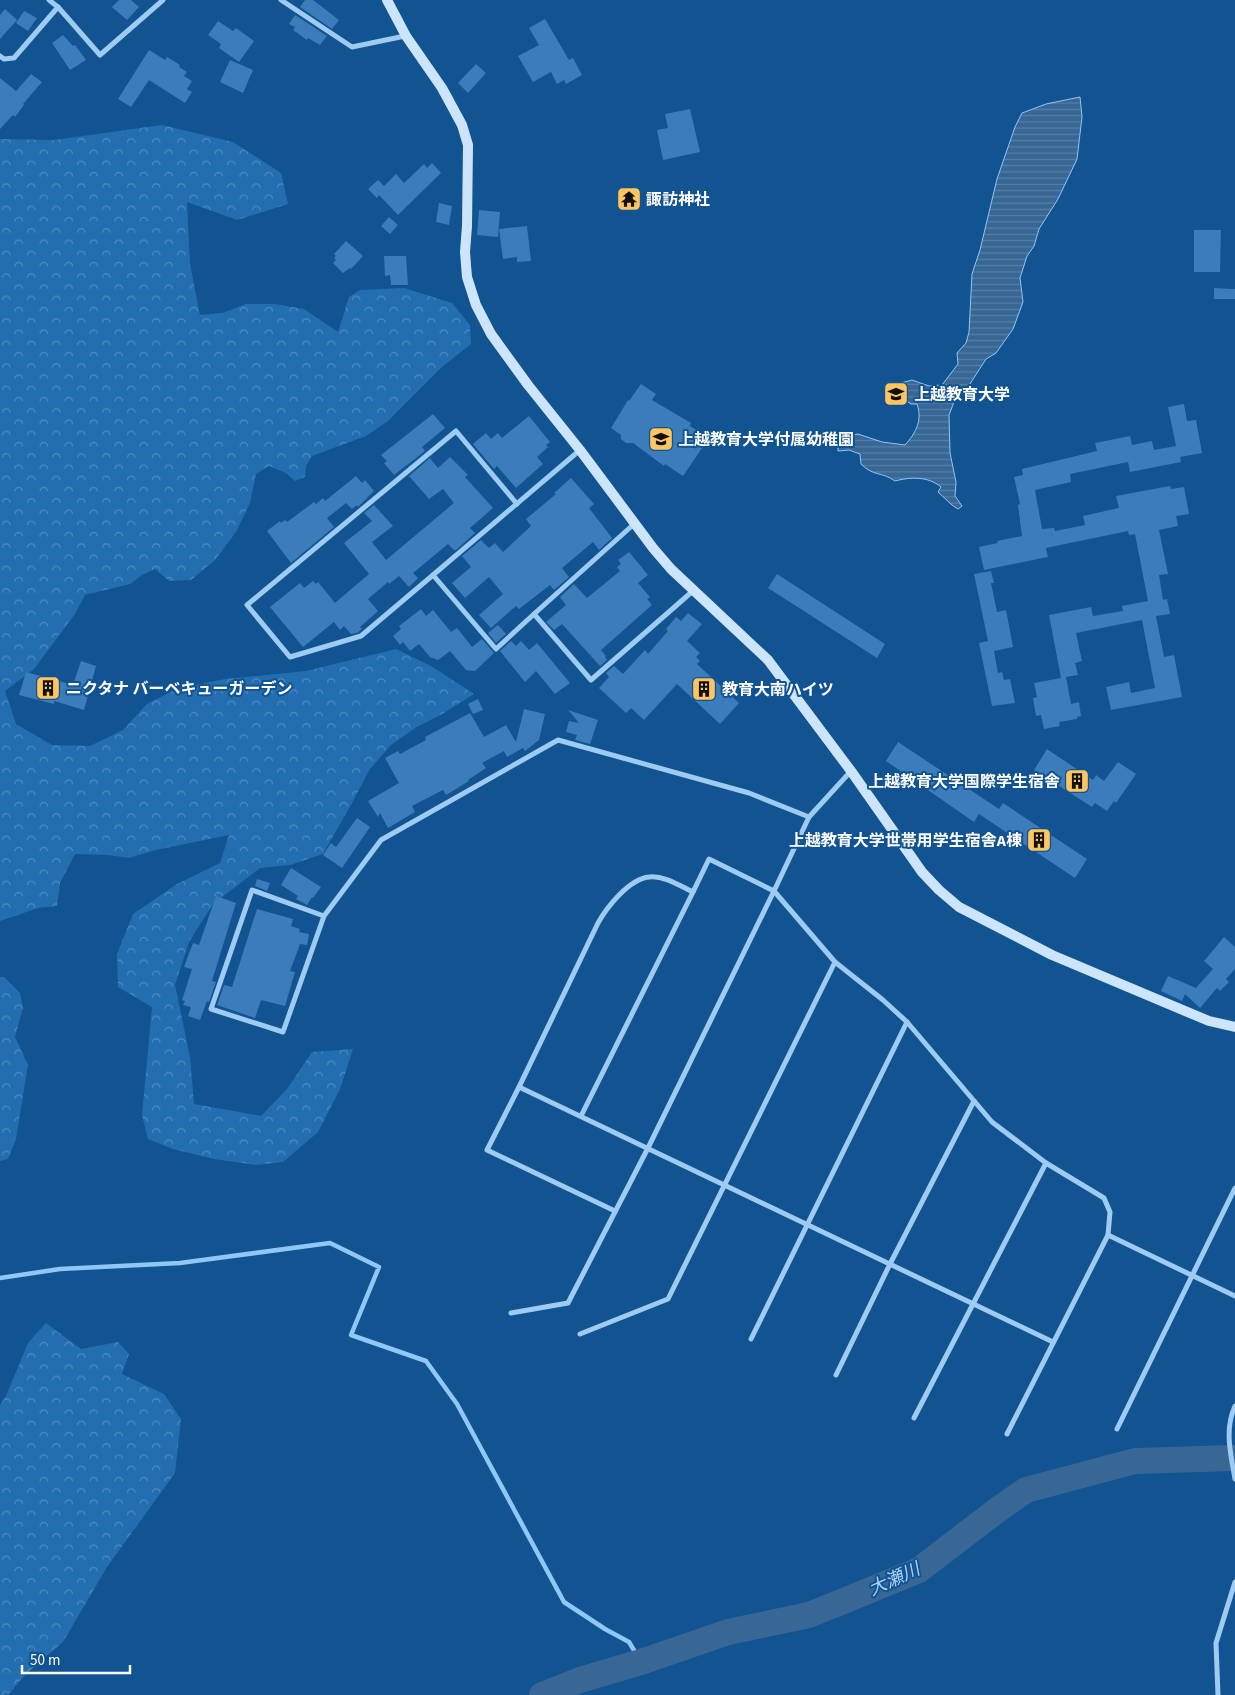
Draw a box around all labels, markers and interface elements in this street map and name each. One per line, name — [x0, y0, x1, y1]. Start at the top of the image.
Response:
temple icon: 諏訪神社 — [616, 186, 642, 212]
place label: 諏訪神社 — [646, 189, 710, 211]
school or university icon: 上越教育大学 — [883, 381, 909, 407]
place label: 上越教育大学 — [914, 384, 1010, 406]
school or university icon: 上越教育大学付属幼稚園 — [648, 426, 674, 452]
place label: 上越教育大学付属幼稚園 — [678, 429, 854, 451]
building icon: ニクタナ バーベキューガーデン — [35, 675, 61, 701]
building icon: 教育大南ハイツ — [691, 676, 717, 702]
place label: ニクタナ バーベキューガーデン — [66, 678, 293, 700]
place label: 教育大南ハイツ — [722, 679, 834, 701]
building icon: 上越教育大学国際学生宿舎 — [1064, 768, 1090, 794]
place label: 上越教育大学国際学生宿舎 — [868, 771, 1060, 793]
building icon: 上越教育大学世帯用学生宿舎A棟 — [1026, 827, 1052, 853]
place label: 上越教育大学世帯用学生宿舎A棟 — [789, 830, 1022, 852]
water label: 大瀬川 — [864, 1556, 926, 1602]
scale bar — [22, 1642, 130, 1674]
text: 50 m — [30, 1650, 60, 1671]

